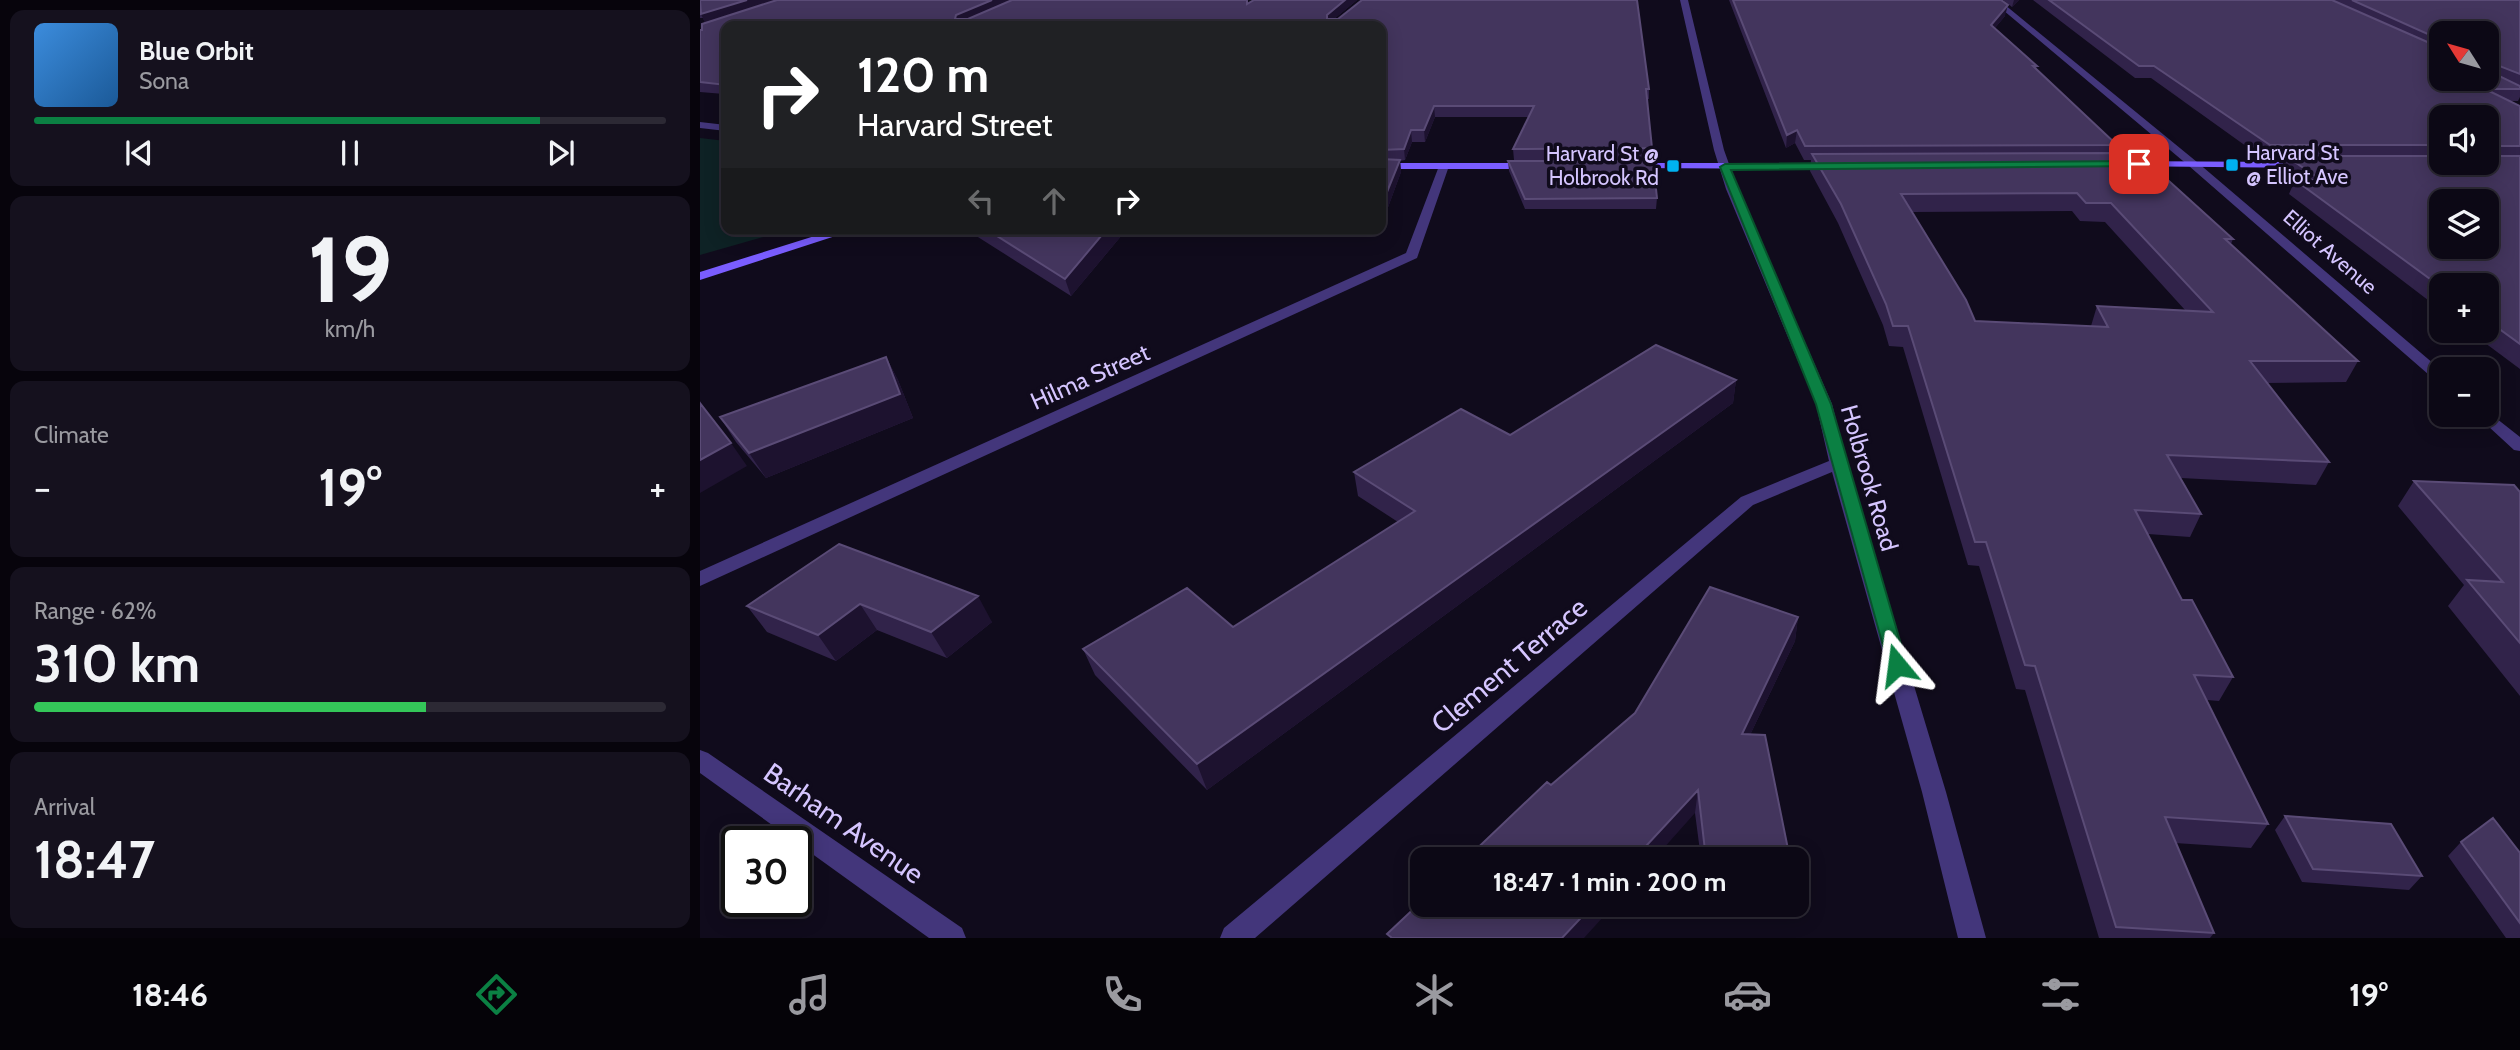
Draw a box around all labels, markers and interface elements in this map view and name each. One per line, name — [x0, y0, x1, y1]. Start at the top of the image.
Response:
north arrow — [2429, 21, 2499, 91]
map controls — [2429, 21, 2499, 427]
text: Blue Orbit — [139, 35, 254, 67]
text: 120 m — [857, 45, 989, 104]
icon: right — [742, 49, 833, 140]
text: Sona — [139, 67, 189, 95]
text: Harvard Street — [857, 105, 1053, 144]
button: sound — [2429, 105, 2499, 175]
icon: previous — [120, 134, 158, 172]
icon: pause — [331, 134, 369, 172]
icon: next — [542, 134, 580, 172]
pin — [2109, 134, 2169, 194]
place label: Harvard St @ Elliot Ave — [2246, 140, 2349, 189]
place label: Harvard St @ Holbrook Rd — [1546, 141, 1659, 190]
icon: arrive — [2120, 145, 2158, 183]
marker: Harvard St @ Elliot Ave — [2224, 157, 2240, 173]
marker: Harvard St @ Holbrook Rd — [1665, 158, 1681, 174]
icon: left — [962, 182, 1000, 220]
icon: ahead — [1035, 182, 1073, 220]
icon: right — [1108, 182, 1146, 220]
button: layers — [2429, 189, 2499, 259]
street label: Elliot Avenue — [2278, 204, 2382, 299]
text: 19 — [308, 214, 392, 325]
button: + — [2429, 273, 2499, 343]
text: km/h — [325, 315, 375, 343]
street label: Hilma Street — [1026, 337, 1154, 416]
button: − — [2429, 357, 2499, 427]
street label: Holbrook Road — [1835, 401, 1904, 554]
text: Climate — [34, 421, 109, 449]
text: 19° — [318, 456, 382, 519]
text: − — [34, 464, 51, 511]
text: + — [649, 464, 666, 511]
street label: Clement Terrace — [1424, 590, 1594, 740]
text: Range · 62% — [34, 597, 157, 625]
position arrow — [1860, 628, 1934, 702]
text: 310 km — [34, 632, 200, 695]
street label: Barham Avenue — [758, 755, 930, 891]
text: Arrival — [34, 793, 95, 821]
speed limit sign: 30 — [721, 826, 812, 917]
text: 18:47 — [34, 828, 155, 891]
text: 18:47 · 1 min · 200 m — [1493, 866, 1726, 898]
icon: directions — [472, 970, 521, 1019]
icon: music — [785, 970, 834, 1019]
icon: phone — [1098, 970, 1147, 1019]
icon: climate — [1410, 970, 1459, 1019]
icon: car — [1723, 970, 1772, 1019]
icon: filters — [2036, 970, 2085, 1019]
text: 18:46 — [132, 975, 208, 1014]
text: 19° — [2349, 975, 2388, 1014]

